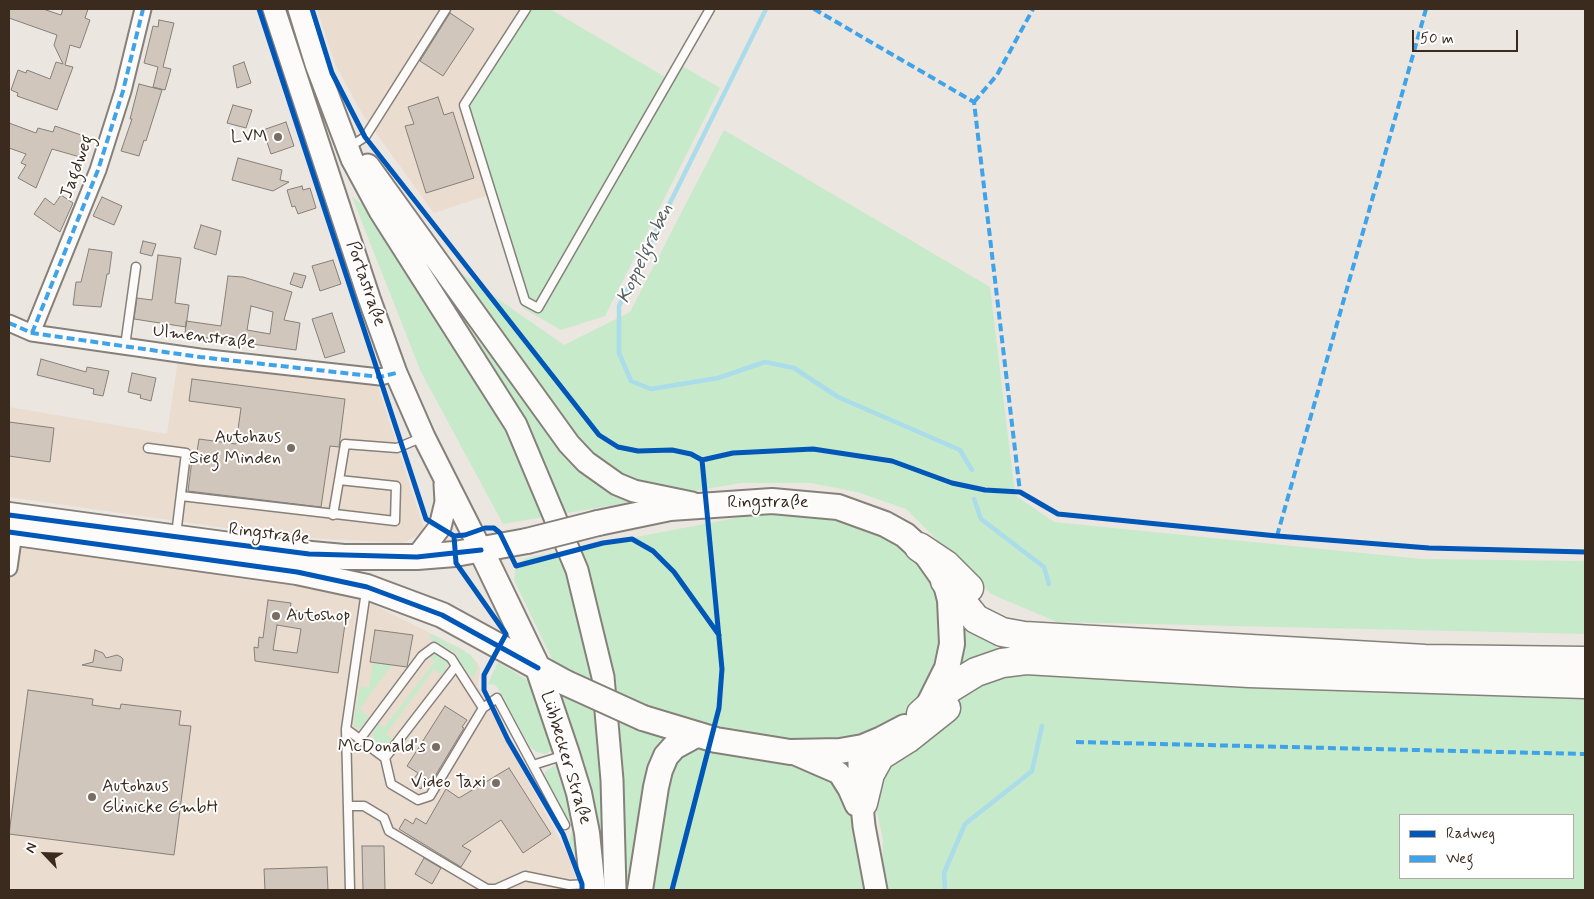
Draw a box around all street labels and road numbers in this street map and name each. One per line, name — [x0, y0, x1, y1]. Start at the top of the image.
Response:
street label: Jagdweg — [56, 132, 100, 202]
street label: Portastraße — [340, 239, 390, 329]
street label: Ulmenstraße — [151, 321, 257, 355]
street label: Ringstraße — [727, 492, 809, 514]
street label: Ringstraße — [227, 519, 311, 551]
street label: Lübbecker Straße — [534, 689, 596, 827]

